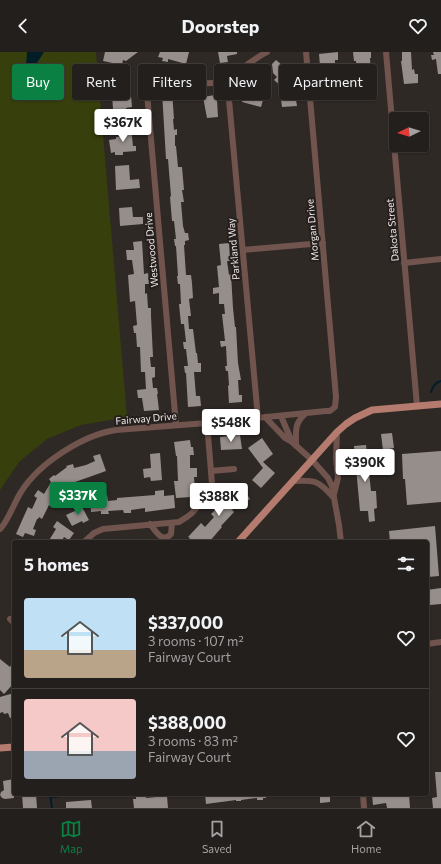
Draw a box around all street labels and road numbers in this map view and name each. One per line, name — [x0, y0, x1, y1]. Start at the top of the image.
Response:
street label: Dakota Street — [383, 198, 401, 262]
street label: Morgan Drive — [303, 199, 321, 261]
street label: Westwood Drive — [142, 212, 160, 288]
street label: Parkland Way — [224, 218, 242, 280]
street label: Fairway Drive — [115, 409, 177, 427]

